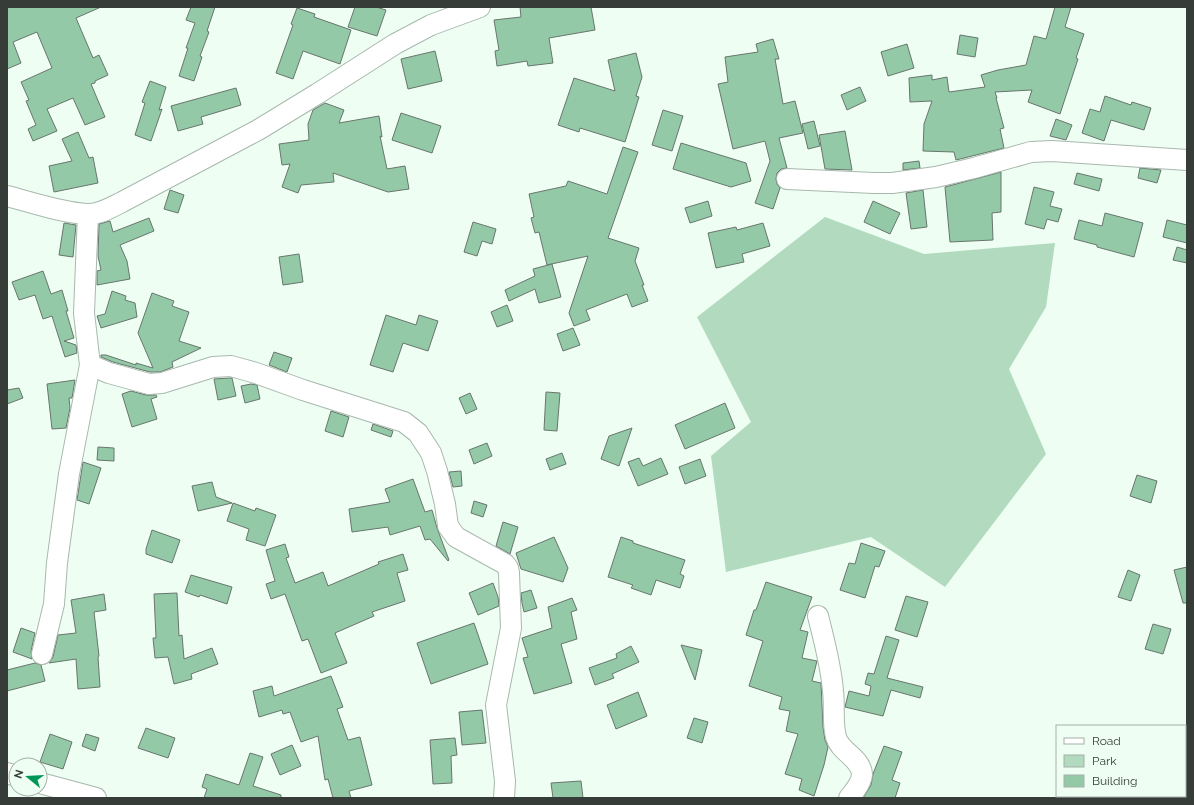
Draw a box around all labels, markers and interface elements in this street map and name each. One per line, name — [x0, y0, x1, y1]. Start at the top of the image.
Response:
legend — [1056, 725, 1186, 797]
text: Road — [1092, 734, 1121, 748]
text: Park — [1092, 754, 1117, 768]
north arrow — [8, 757, 48, 797]
text: N — [11, 768, 26, 780]
text: Building — [1092, 774, 1138, 788]

